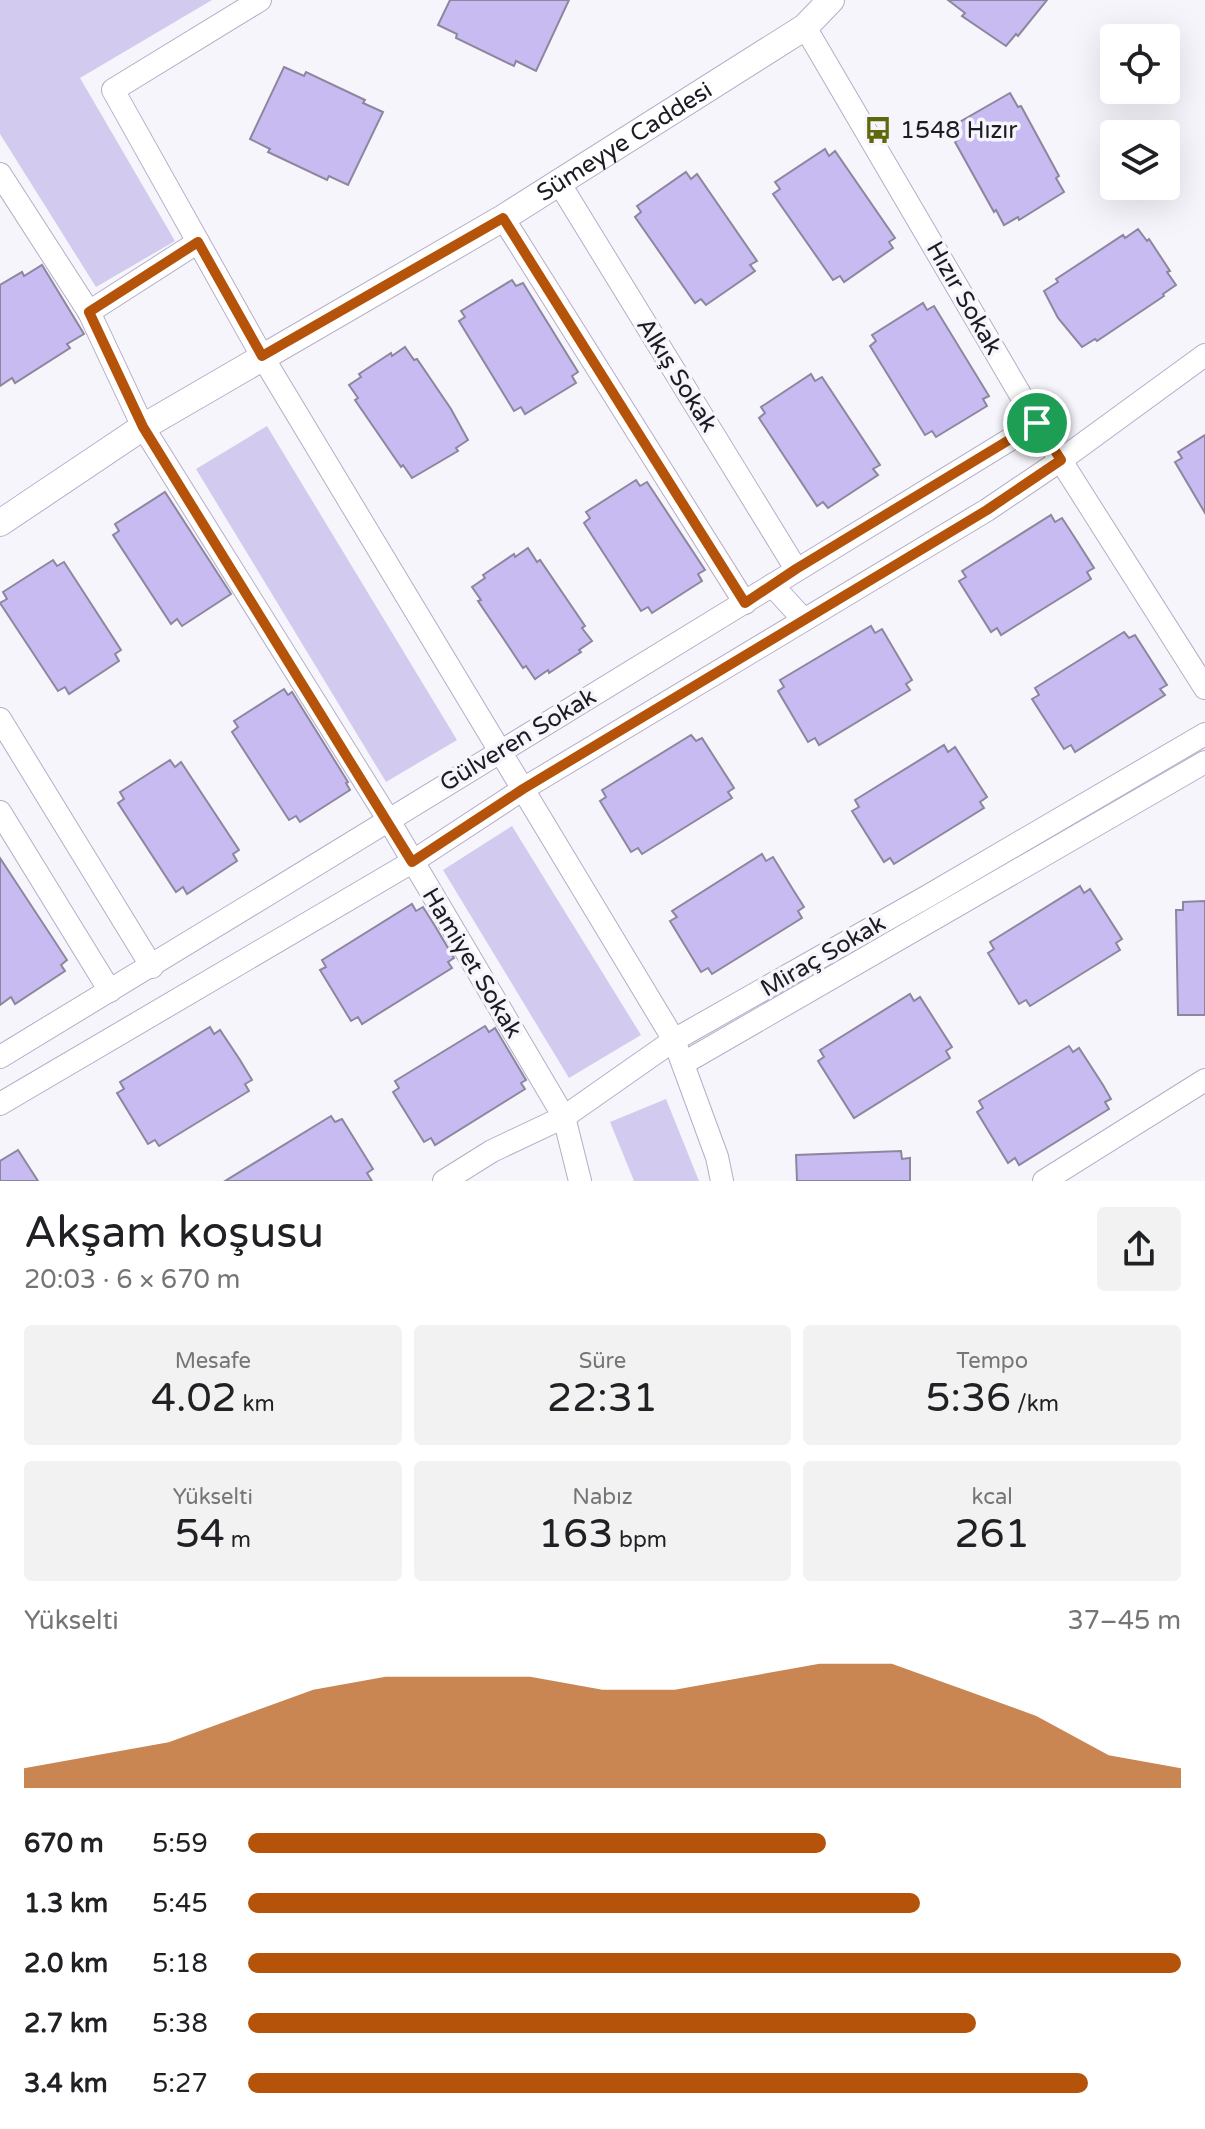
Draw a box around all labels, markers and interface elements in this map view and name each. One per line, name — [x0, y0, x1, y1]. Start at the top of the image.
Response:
map controls — [1100, 24, 1180, 200]
button: locate — [1100, 24, 1180, 104]
street label: Sümeyye Caddesi — [531, 75, 717, 207]
bus stop icon: 1548 Hızır — [863, 115, 893, 145]
place label: 1548 Hızır — [900, 116, 1018, 145]
button: layers — [1100, 120, 1180, 200]
street label: Hızır Sokak — [920, 236, 1008, 360]
street label: Alkış Sokak — [630, 312, 724, 438]
pin — [1003, 389, 1071, 457]
icon: arrive — [1015, 401, 1059, 445]
street label: Gülveren Sokak — [435, 682, 601, 798]
street label: Hamiyet Sokak — [416, 883, 528, 1043]
street label: Miraç Sokak — [755, 909, 891, 1003]
text: Akşam koşusu — [24, 1207, 324, 1260]
button: share — [1097, 1207, 1181, 1291]
text: 20:03 · 6 × 670 m — [24, 1264, 240, 1295]
text: Mesafe — [175, 1348, 251, 1374]
text: Süre — [579, 1348, 626, 1374]
text: Tempo — [956, 1348, 1028, 1374]
text: 4.02 — [151, 1374, 237, 1422]
text: 22:31 — [547, 1374, 658, 1422]
text: 5:36 — [925, 1374, 1011, 1422]
text: km — [237, 1391, 275, 1417]
text: /km — [1011, 1391, 1059, 1417]
text: Yükselti — [173, 1484, 253, 1510]
text: Nabız — [572, 1484, 633, 1510]
text: kcal — [971, 1484, 1013, 1510]
text: 54 — [175, 1510, 225, 1558]
text: 163 — [538, 1510, 613, 1558]
text: 261 — [954, 1510, 1030, 1558]
text: m — [225, 1527, 251, 1553]
text: bpm — [613, 1527, 667, 1553]
text: Yükselti — [24, 1605, 119, 1636]
text: 37–45 m — [1068, 1605, 1181, 1636]
text: 670 m — [24, 1828, 104, 1859]
text: 5:59 — [152, 1828, 208, 1859]
text: 1.3 km — [24, 1888, 108, 1919]
text: 5:45 — [152, 1888, 208, 1919]
text: 2.0 km — [24, 1948, 108, 1979]
text: 5:18 — [152, 1948, 208, 1979]
text: 2.7 km — [24, 2008, 108, 2039]
text: 5:38 — [152, 2008, 208, 2039]
text: 3.4 km — [24, 2068, 108, 2099]
text: 5:27 — [152, 2068, 208, 2099]

